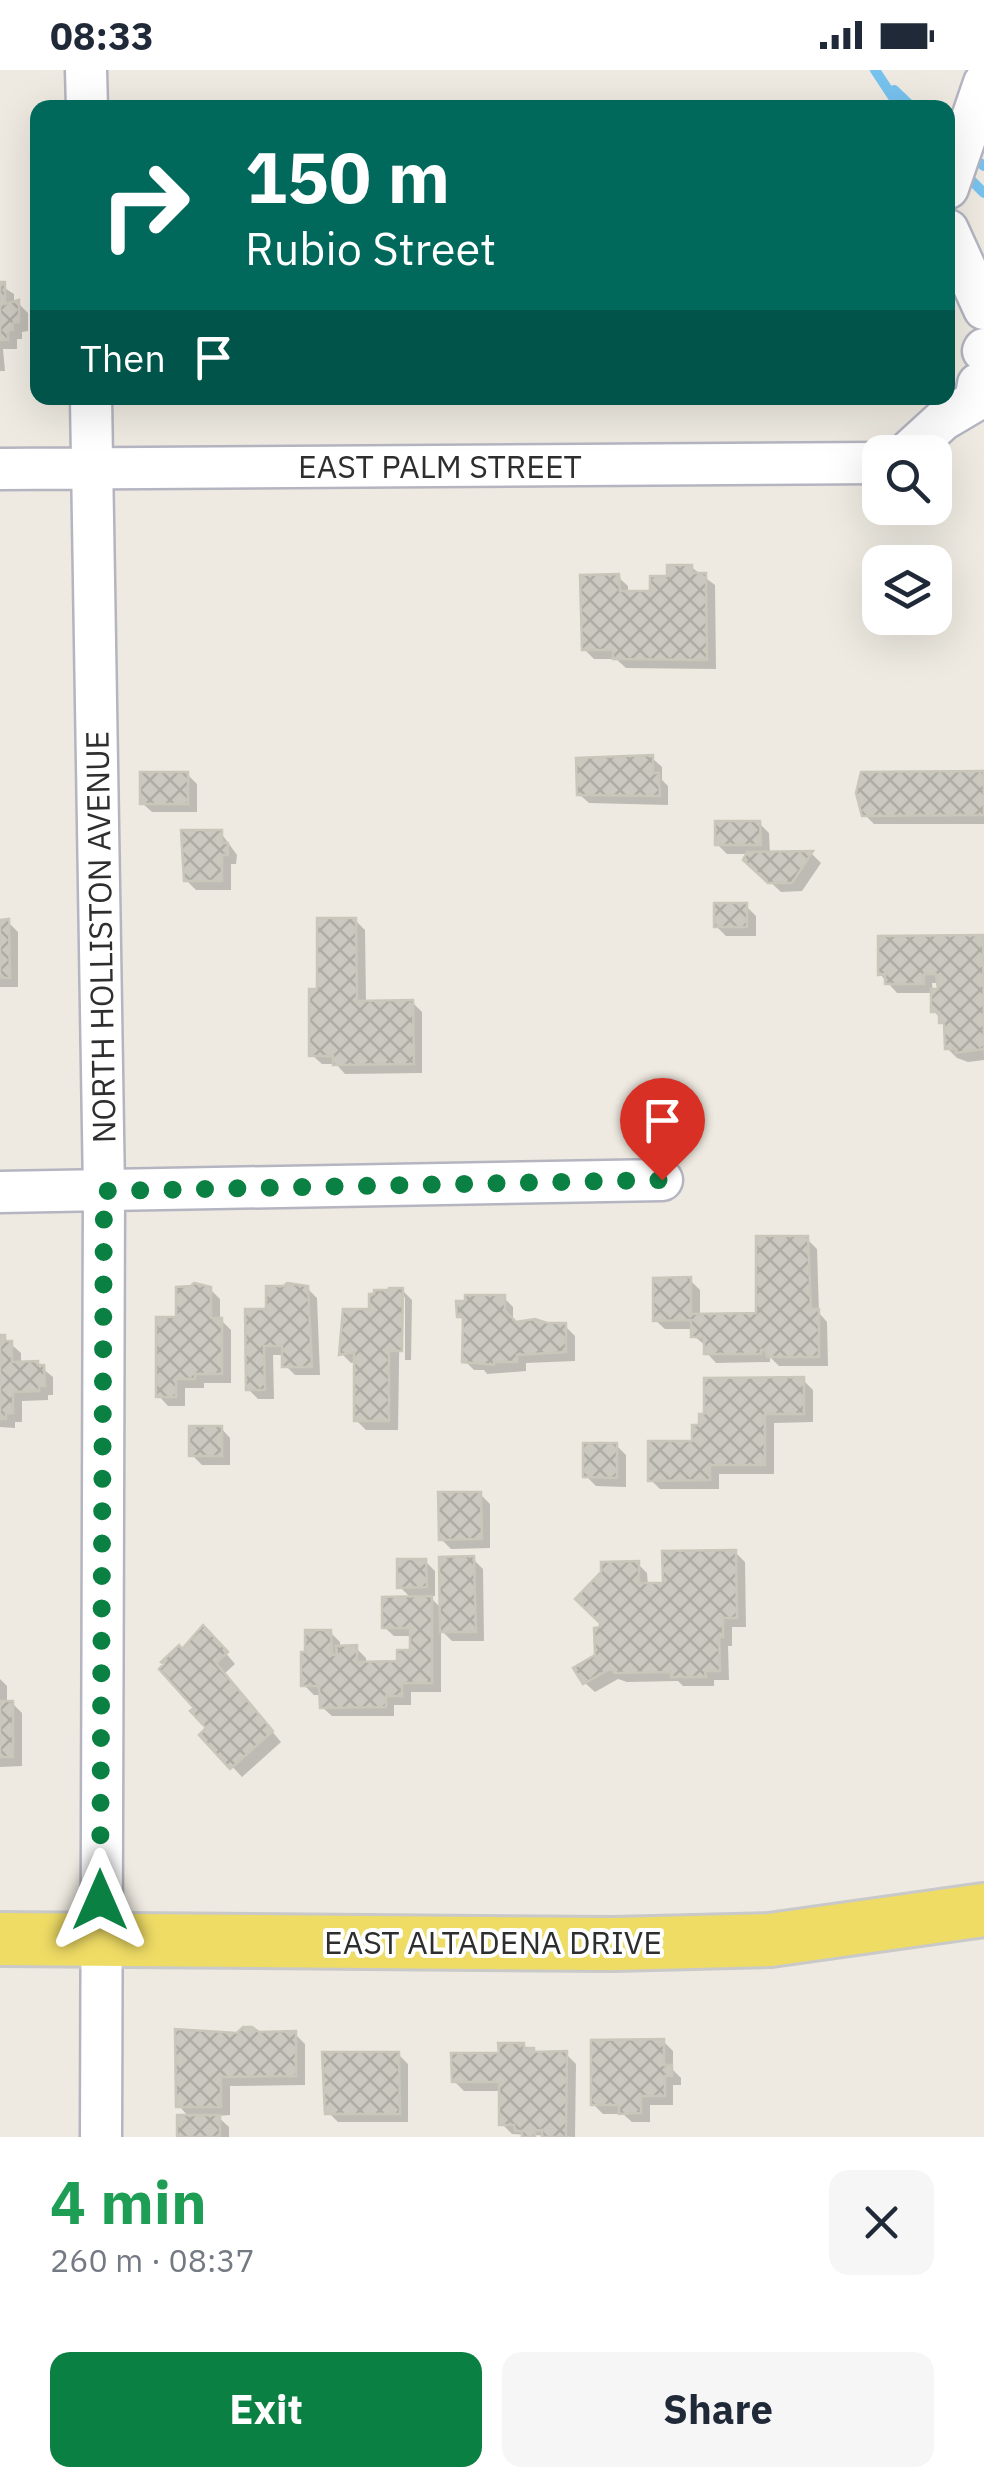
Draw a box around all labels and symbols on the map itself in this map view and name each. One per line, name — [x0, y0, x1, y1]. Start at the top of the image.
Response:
street label: EAST PALM STREET — [298, 445, 582, 487]
street label: NORTH HOLLISTON AVENUE — [75, 730, 125, 1144]
pin — [620, 1078, 705, 1181]
position arrow — [48, 1848, 152, 1952]
street label: EAST ALTADENA DRIVE — [324, 1921, 662, 1963]

